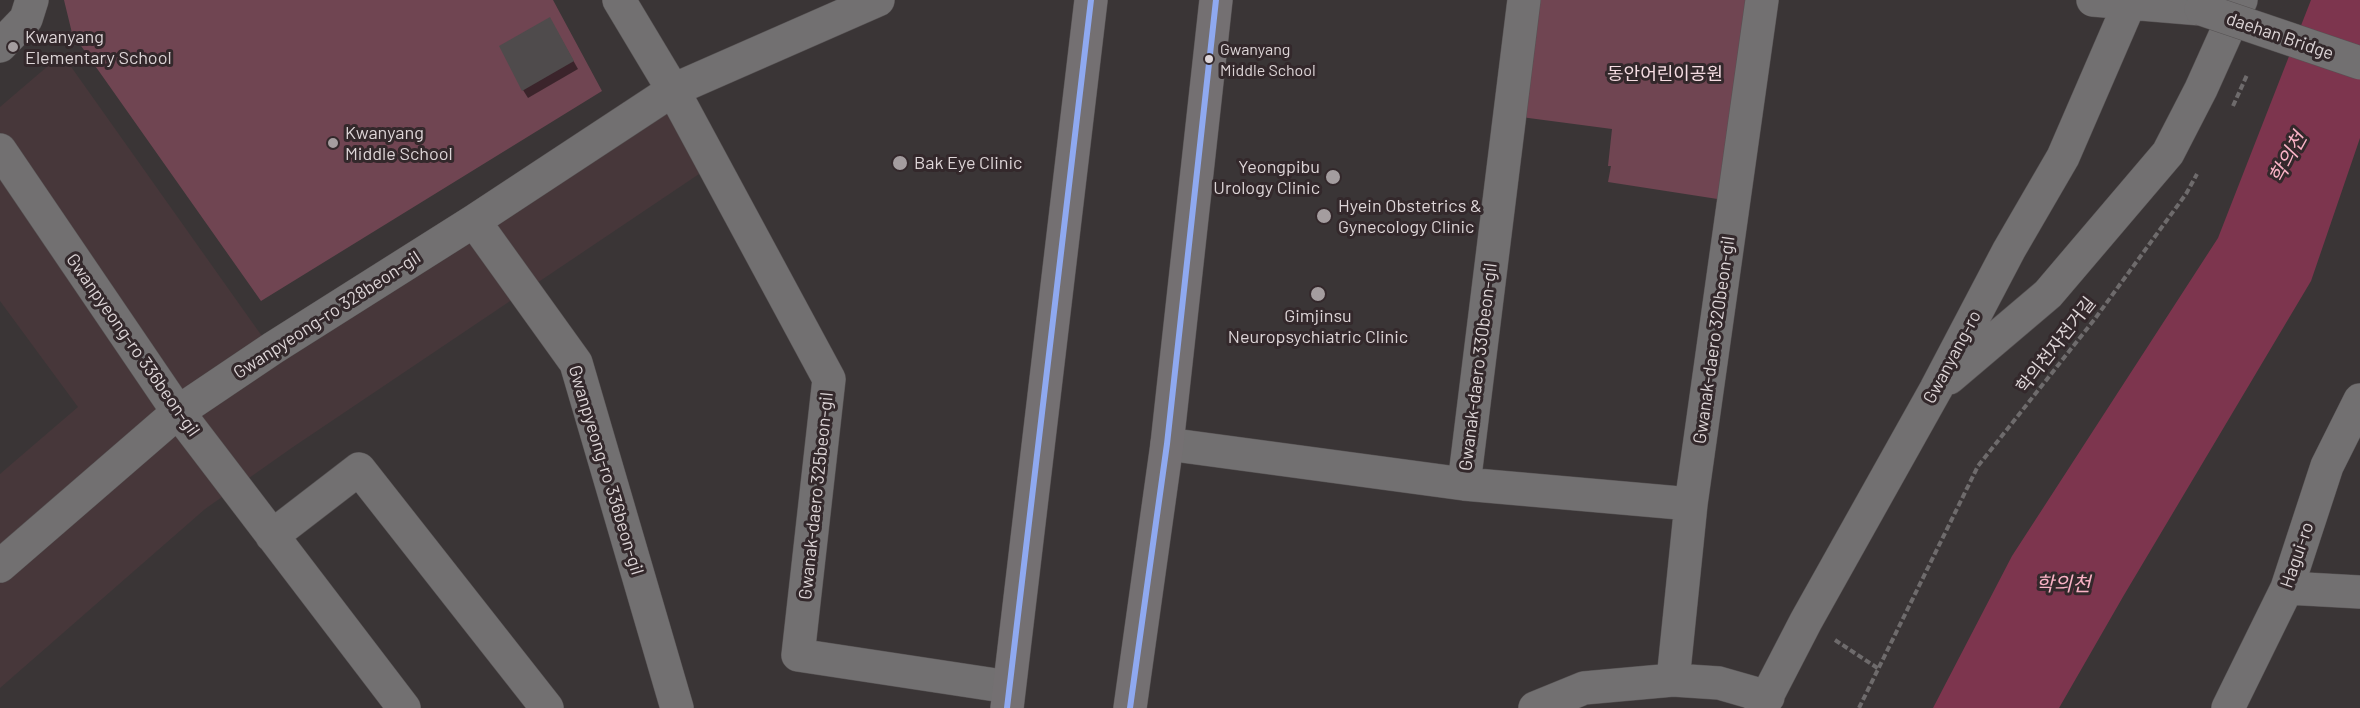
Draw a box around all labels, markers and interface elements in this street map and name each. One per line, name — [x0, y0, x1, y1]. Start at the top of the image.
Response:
street label: daehan Bridge — [2223, 8, 2337, 64]
place label: Kwanyang Elementary School — [25, 26, 172, 68]
marker: Kwanyang Elementary School — [6, 40, 20, 54]
place label: Gwanyang Middle School — [1220, 40, 1316, 78]
marker: Gwanyang Middle School — [1203, 53, 1215, 65]
park label: 동안어린이공원 — [1607, 63, 1723, 85]
place label: Kwanyang Middle School — [345, 122, 453, 164]
water label: 학의천 — [2264, 128, 2312, 188]
marker: Kwanyang Middle School — [326, 136, 340, 150]
place label: Bak Eye Clinic — [914, 152, 1022, 174]
marker: Bak Eye Clinic — [891, 154, 909, 172]
place label: Yeongpibu Urology Clinic — [1213, 156, 1320, 198]
marker: Yeongpibu Urology Clinic — [1324, 168, 1342, 186]
place label: Hyein Obstetrics & Gynecology Clinic — [1338, 195, 1482, 238]
marker: Hyein Obstetrics & Gynecology Clinic — [1315, 207, 1333, 225]
street label: Gwanak-daero 320beon-gil — [1689, 235, 1739, 445]
street label: Gwanpyeong-ro 328beon-gil — [229, 246, 425, 384]
street label: Gwanpyeong-ro 336beon-gil — [62, 249, 204, 441]
street label: Gwanak-daero 330beon-gil — [1455, 262, 1501, 472]
marker: Gimjinsu Neuropsychiatric Clinic — [1309, 285, 1327, 303]
street label: 학의천자전거길 — [2012, 293, 2100, 397]
place label: Gimjinsu Neuropsychiatric Clinic — [1228, 305, 1408, 348]
street label: Gwanyang-ro — [1918, 307, 1986, 407]
street label: Gwanpyeong-ro 336beon-gil — [564, 363, 648, 577]
street label: Gwanak-daero 325beon-gil — [794, 391, 838, 601]
street label: Hagui-ro — [2276, 519, 2318, 591]
water label: 학의천 — [2035, 572, 2091, 596]

